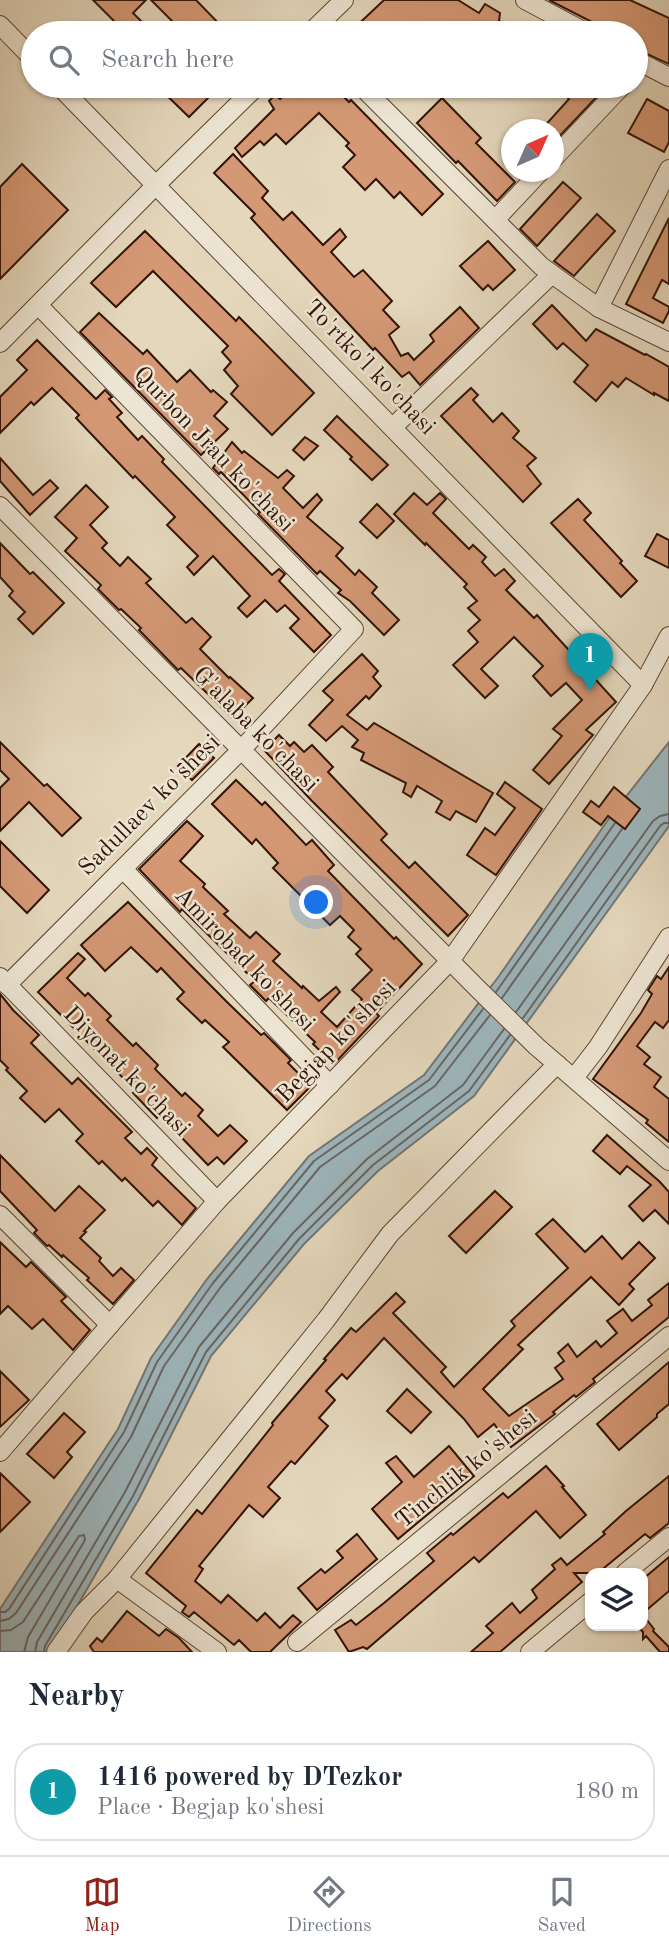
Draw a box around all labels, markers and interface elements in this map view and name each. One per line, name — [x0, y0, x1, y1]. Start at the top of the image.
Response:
search box — [21, 21, 648, 98]
icon: search — [45, 41, 83, 79]
text: Search here — [101, 47, 234, 73]
north arrow — [501, 119, 564, 182]
street label: To'rtko'l ko'chasi — [299, 296, 439, 440]
street label: Qurbon Jrau ko'chasi — [128, 363, 298, 537]
pin: 1 — [567, 633, 613, 691]
street label: G'alaba ko'chasi — [188, 663, 322, 797]
street label: Sadullaev ko'shesi — [75, 731, 225, 881]
street label: Amirobad ko'shesi — [169, 883, 319, 1037]
your location — [299, 885, 333, 919]
street label: Begjap ko'shesi — [273, 976, 401, 1108]
street label: Diyonat ko'chasi — [58, 1002, 194, 1142]
street label: Tinchlik ko'shesi — [392, 1406, 542, 1534]
map controls — [585, 1568, 648, 1631]
button: layers — [585, 1568, 648, 1631]
text: Nearby — [28, 1682, 125, 1712]
text: 1416 powered by DTezkor — [97, 1765, 402, 1791]
text: 1 — [46, 1780, 60, 1803]
text: 180 m — [574, 1780, 639, 1803]
text: Place · Begjap ko'shesi — [97, 1796, 324, 1819]
tab: Map — [83, 1873, 121, 1938]
tab: Directions — [287, 1873, 372, 1938]
tab: Saved — [538, 1873, 586, 1938]

